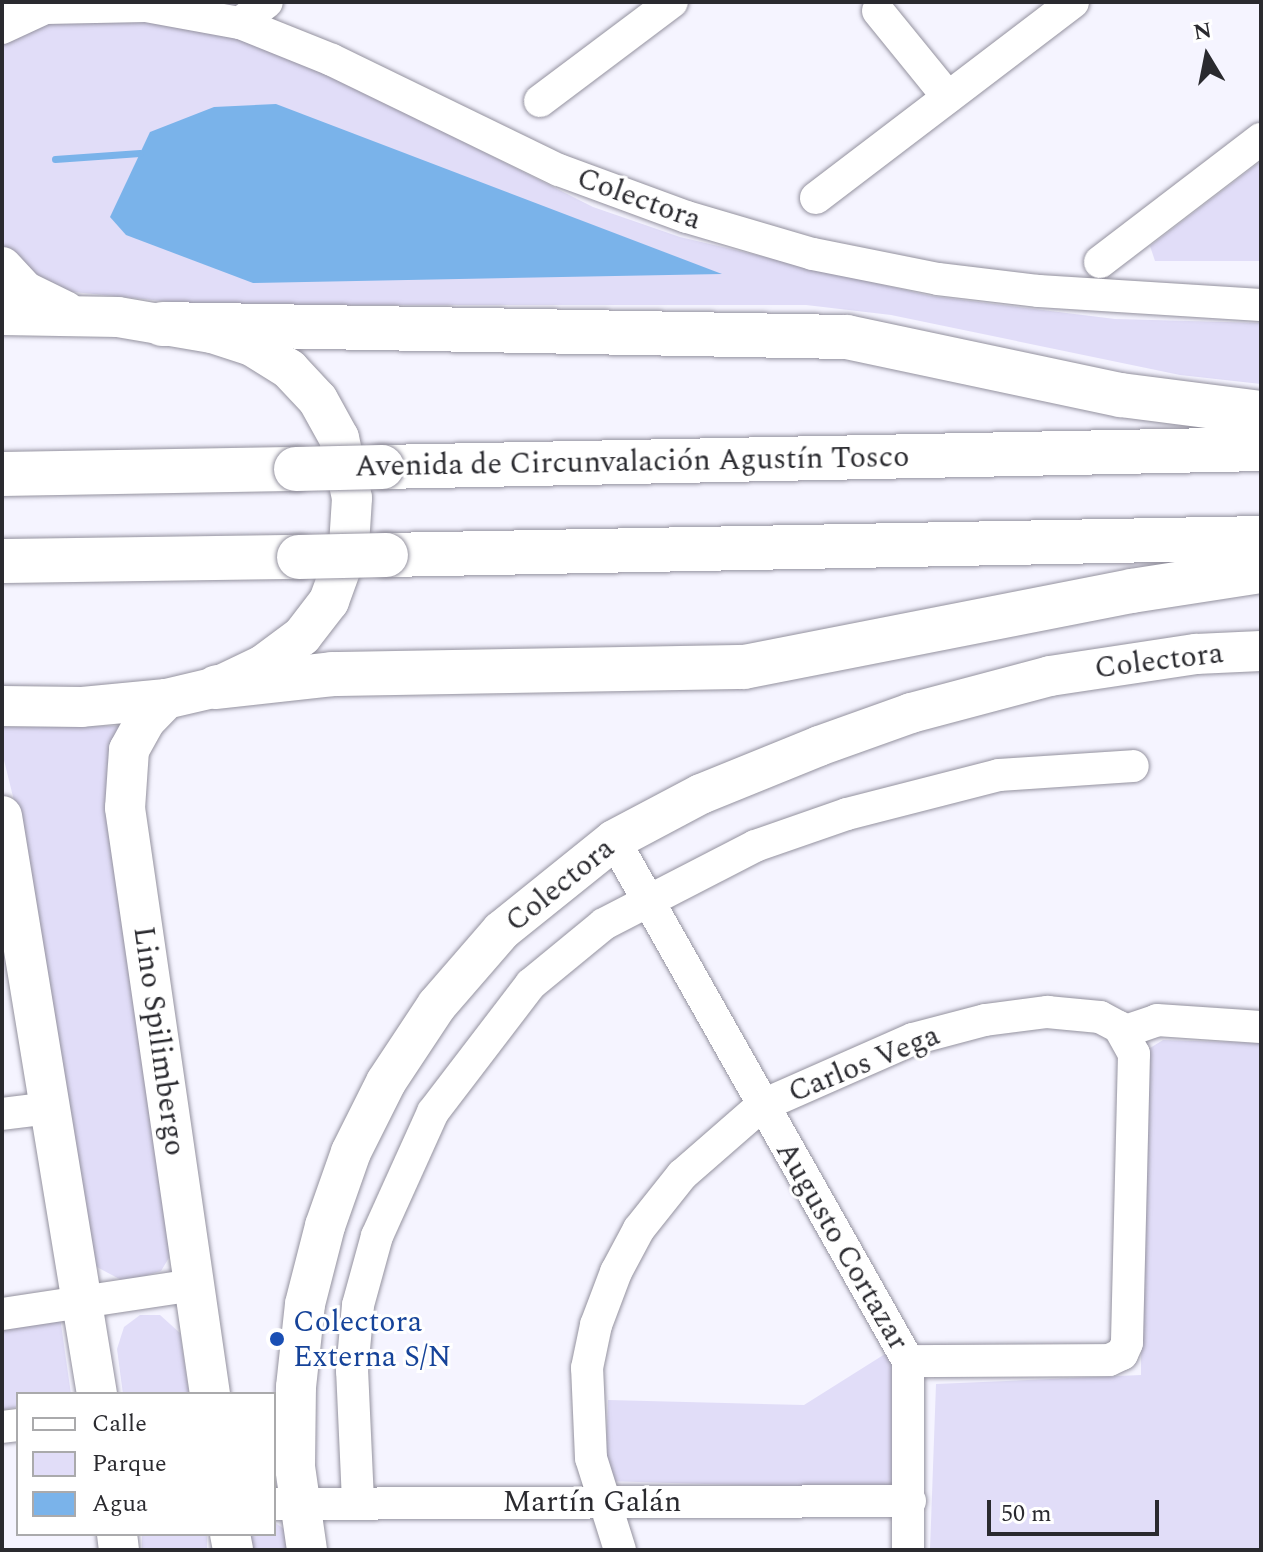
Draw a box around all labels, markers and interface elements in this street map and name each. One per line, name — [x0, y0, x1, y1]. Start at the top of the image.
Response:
text: N — [1191, 14, 1214, 50]
north arrow — [1167, 16, 1247, 96]
street label: Colectora — [572, 160, 706, 238]
street label: Avenida de Circunvalación Agustín Tosco — [354, 439, 910, 485]
street label: Colectora — [1093, 635, 1225, 687]
street label: Colectora — [498, 830, 622, 940]
street label: Lino Spilimbergo — [125, 924, 193, 1158]
street label: Carlos Vega — [783, 1017, 945, 1111]
street label: Augusto Cortazar — [768, 1135, 916, 1357]
place label: Colectora Externa S/N — [293, 1304, 451, 1374]
marker: Colectora Externa S/N — [268, 1330, 286, 1348]
legend — [16, 1392, 276, 1536]
text: Calle — [92, 1406, 147, 1442]
text: Parque — [92, 1446, 167, 1482]
street label: Martín Galán — [503, 1484, 681, 1520]
scale bar — [991, 1484, 1163, 1534]
text: Agua — [92, 1486, 148, 1522]
text: 50 m — [1001, 1496, 1052, 1532]

